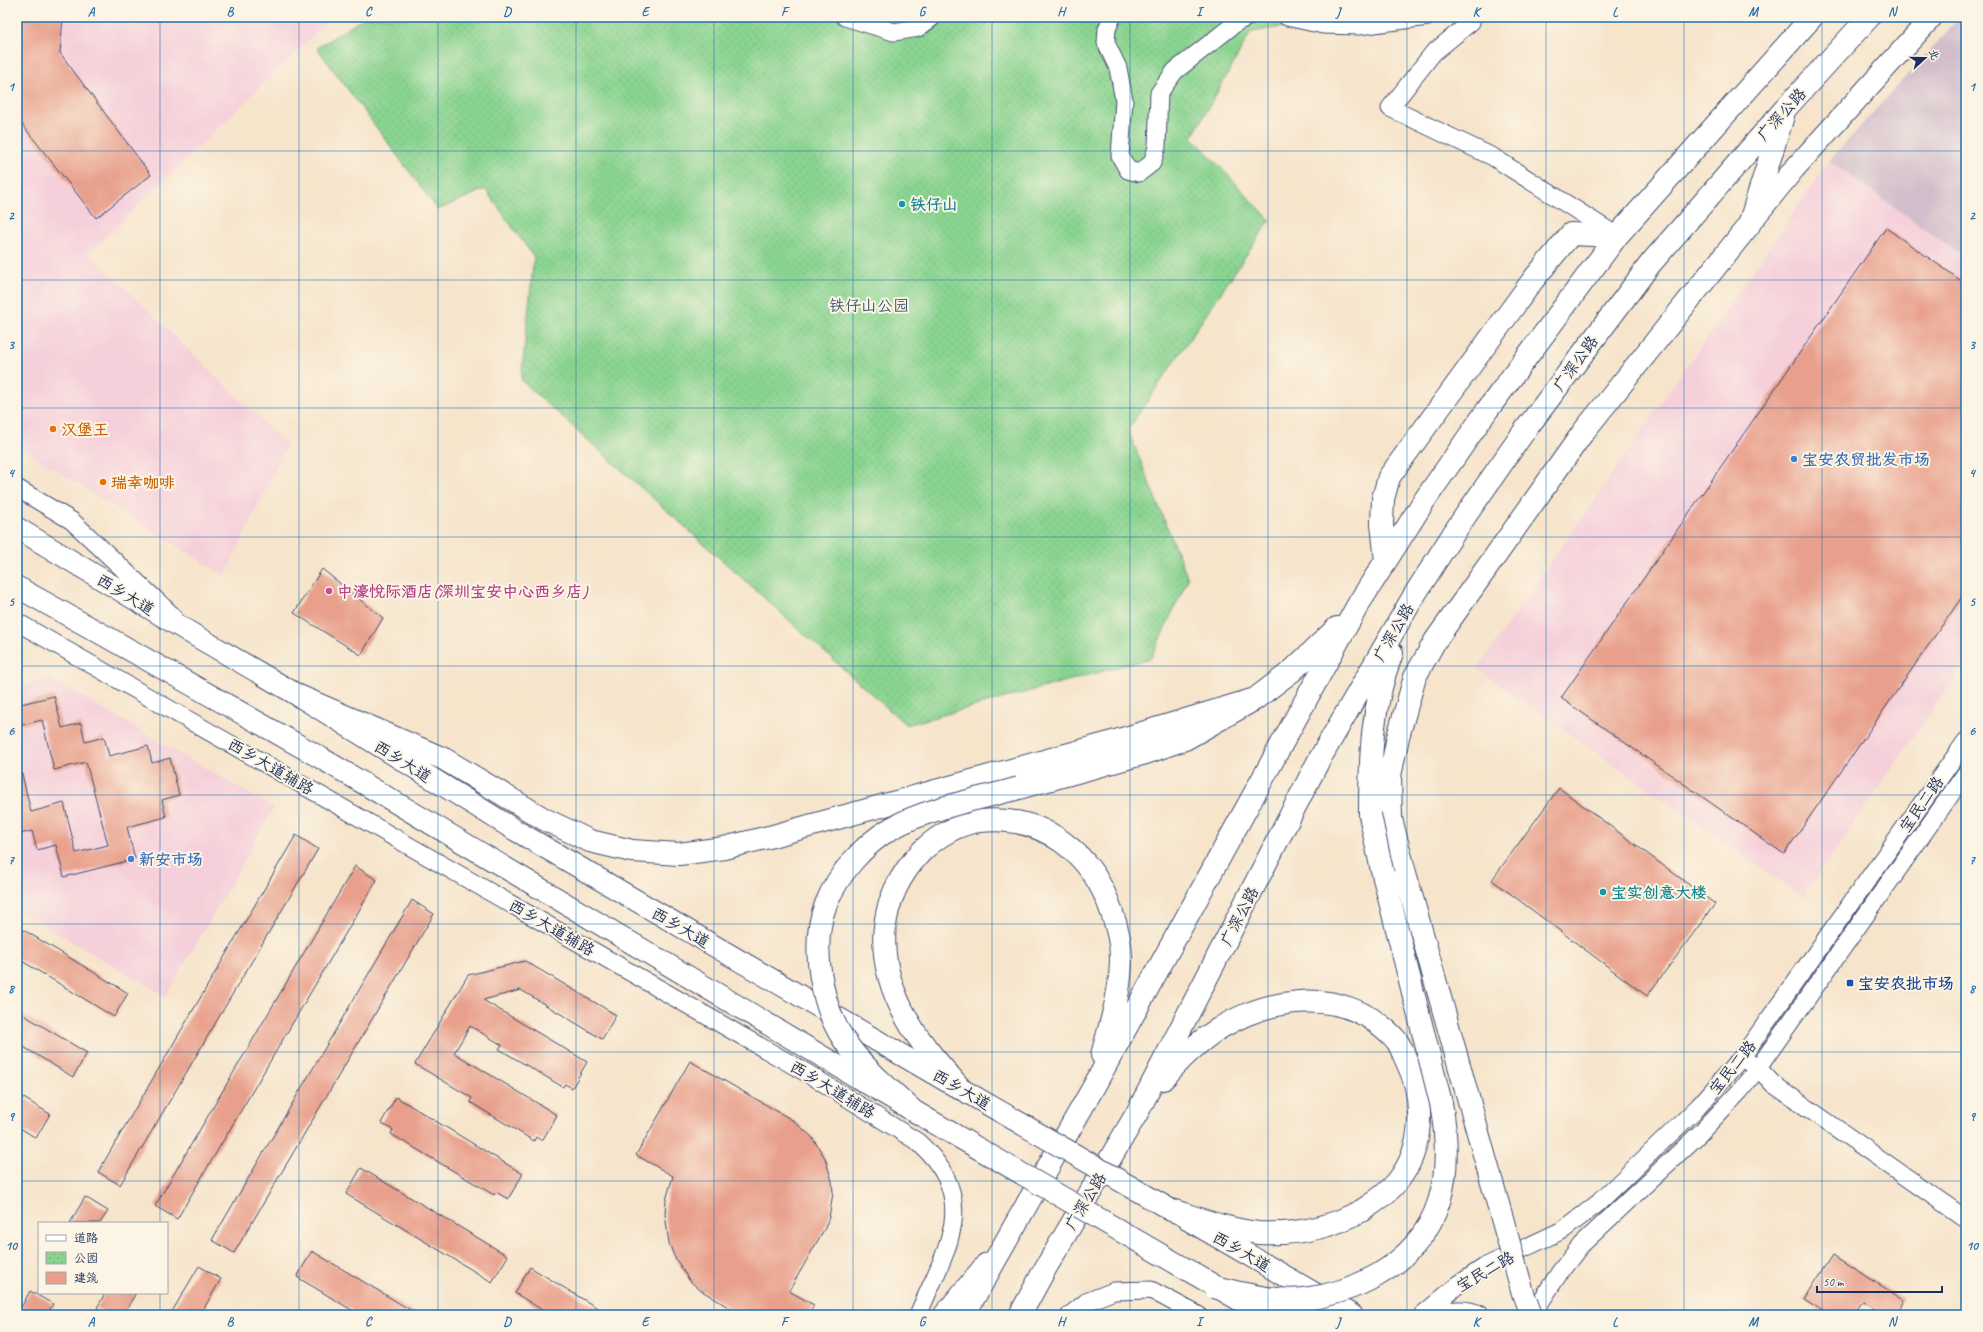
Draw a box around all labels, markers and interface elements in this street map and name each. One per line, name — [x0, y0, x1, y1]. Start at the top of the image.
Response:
text: A — [88, 4, 96, 20]
text: B — [227, 4, 235, 20]
text: C — [365, 4, 373, 20]
text: D — [503, 4, 512, 20]
text: E — [642, 4, 651, 20]
text: F — [781, 4, 790, 20]
text: G — [919, 4, 927, 20]
text: H — [1057, 4, 1067, 20]
text: I — [1196, 4, 1205, 20]
text: J — [1335, 4, 1342, 20]
text: K — [1473, 4, 1483, 20]
text: L — [1612, 4, 1619, 20]
text: M — [1748, 4, 1759, 20]
text: N — [1888, 4, 1899, 20]
north arrow — [1905, 38, 1945, 78]
text: 北 — [1926, 47, 1943, 62]
text: 1 — [8, 79, 16, 95]
text: 1 — [1969, 79, 1977, 95]
street label: 广深公路 — [1753, 84, 1811, 145]
place label: 铁仔山 — [910, 195, 958, 215]
marker: 铁仔山 — [897, 199, 907, 209]
text: 2 — [8, 208, 15, 224]
text: 2 — [1969, 208, 1976, 224]
park label: 铁仔山公园 — [829, 296, 909, 316]
street label: 广深公路 — [1549, 332, 1603, 395]
text: 3 — [8, 337, 15, 353]
text: 3 — [1969, 337, 1976, 353]
place label: 汉堡王 — [61, 420, 109, 440]
marker: 汉堡王 — [48, 424, 58, 434]
place label: 宝安农贸批发市场 — [1802, 450, 1930, 470]
marker: 宝安农贸批发市场 — [1789, 454, 1799, 464]
text: 4 — [8, 465, 16, 481]
text: 4 — [1969, 465, 1977, 481]
place label: 瑞幸咖啡 — [111, 473, 175, 493]
marker: 瑞幸咖啡 — [98, 477, 108, 487]
street label: 西乡大道 — [93, 570, 158, 620]
place label: 中濠悦际酒店(深圳宝安中心西乡店) — [337, 582, 589, 602]
marker: 中濠悦际酒店(深圳宝安中心西乡店) — [324, 586, 334, 596]
text: 5 — [8, 594, 15, 610]
text: 5 — [1969, 594, 1976, 610]
street label: 广深公路 — [1369, 600, 1419, 665]
text: 6 — [8, 723, 15, 739]
text: 6 — [1969, 723, 1976, 739]
street label: 西乡大道辅路 — [224, 734, 317, 800]
street label: 西乡大道 — [370, 736, 435, 787]
street label: 宝民二路 — [1895, 773, 1948, 837]
place label: 新安市场 — [139, 850, 203, 870]
text: 7 — [8, 852, 15, 868]
text: 7 — [1969, 852, 1976, 868]
marker: 新安市场 — [126, 854, 136, 864]
street label: 广深公路 — [1216, 883, 1263, 950]
place label: 宝实创意大楼 — [1611, 883, 1707, 903]
marker: 宝实创意大楼 — [1598, 887, 1608, 897]
street label: 西乡大道辅路 — [505, 895, 598, 961]
street label: 西乡大道 — [648, 903, 713, 953]
place label: 宝安农批市场 — [1858, 974, 1954, 994]
marker: 宝安农批市场 — [1845, 978, 1855, 988]
text: 8 — [8, 981, 16, 997]
text: 8 — [1969, 981, 1977, 997]
street label: 宝民二路 — [1705, 1036, 1761, 1099]
street label: 西乡大道辅路 — [786, 1057, 879, 1123]
street label: 西乡大道 — [929, 1065, 994, 1115]
text: 9 — [8, 1109, 15, 1125]
text: 9 — [1969, 1109, 1976, 1125]
street label: 广深公路 — [1061, 1169, 1111, 1234]
legend — [38, 1222, 168, 1294]
street label: 西乡大道 — [1209, 1227, 1274, 1277]
text: 道路 — [74, 1230, 98, 1246]
text: 10 — [5, 1238, 18, 1254]
text: 10 — [1966, 1238, 1979, 1254]
street label: 宝民二路 — [1453, 1247, 1518, 1297]
text: 公园 — [74, 1250, 98, 1266]
scale bar — [1817, 1268, 1942, 1294]
text: 建筑 — [74, 1270, 98, 1286]
text: 50 m — [1823, 1274, 1845, 1290]
text: A — [88, 1314, 96, 1330]
text: B — [227, 1314, 235, 1330]
text: C — [365, 1314, 373, 1330]
text: D — [503, 1314, 512, 1330]
text: E — [642, 1314, 651, 1330]
text: F — [781, 1314, 790, 1330]
text: G — [919, 1314, 927, 1330]
text: H — [1057, 1314, 1067, 1330]
text: I — [1196, 1314, 1205, 1330]
text: J — [1335, 1314, 1342, 1330]
text: K — [1473, 1314, 1483, 1330]
text: L — [1612, 1314, 1619, 1330]
text: M — [1748, 1314, 1759, 1330]
text: N — [1888, 1314, 1899, 1330]

